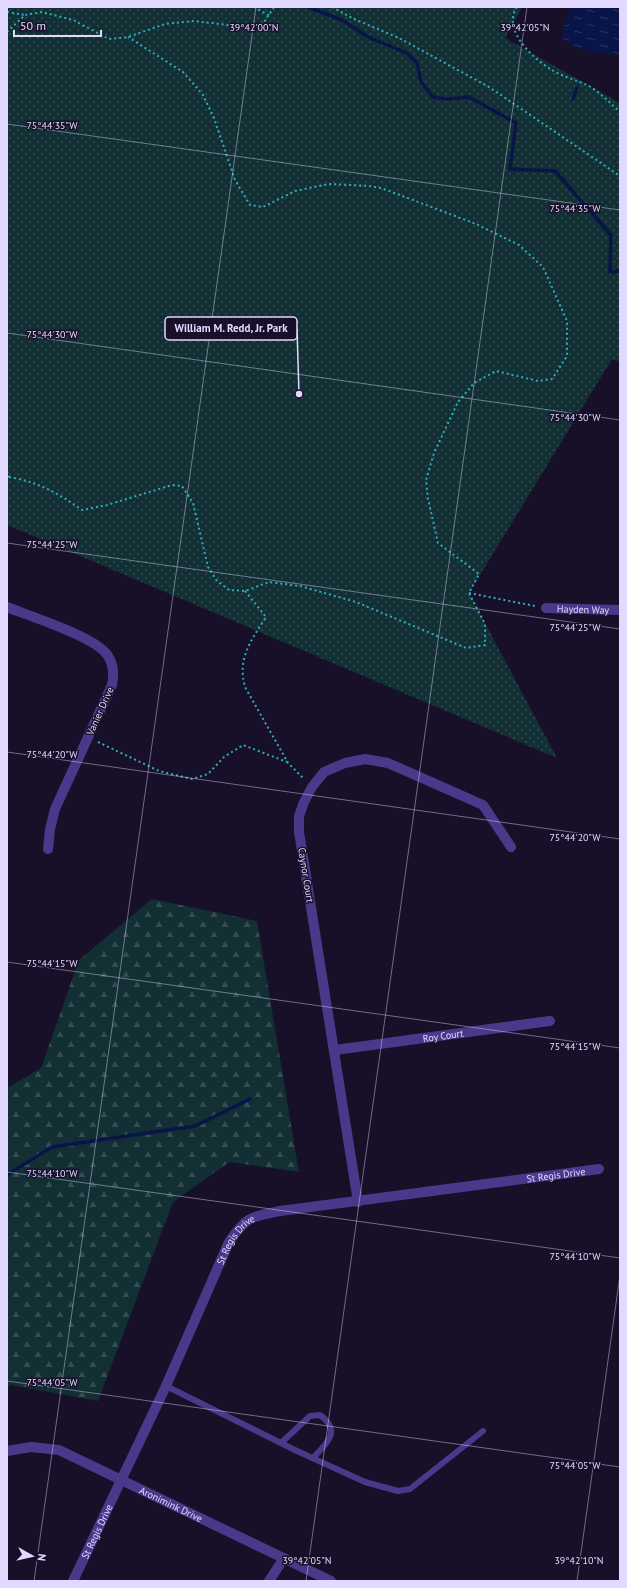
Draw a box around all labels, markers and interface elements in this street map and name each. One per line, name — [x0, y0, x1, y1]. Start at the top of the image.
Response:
scale bar — [14, 12, 101, 38]
text: 50 m — [20, 18, 46, 33]
text: 39°42'00"N — [229, 21, 279, 34]
text: 39°42'05"N — [500, 21, 550, 34]
text: 75°44'35"W — [26, 119, 78, 132]
text: 75°44'35"W — [549, 202, 601, 215]
callout: William M. Redd, Jr. Park — [165, 317, 297, 340]
text: William M. Redd, Jr. Park — [174, 321, 288, 335]
text: 75°44'30"W — [26, 328, 78, 341]
text: 75°44'30"W — [549, 411, 601, 424]
text: 75°44'25"W — [26, 538, 78, 551]
street label: Hayden Way — [557, 602, 610, 616]
text: 75°44'25"W — [549, 621, 601, 634]
street label: Vanier Drive — [83, 685, 116, 738]
text: 75°44'20"W — [26, 748, 78, 761]
text: 75°44'20"W — [549, 831, 601, 844]
street label: Caynor Court — [295, 847, 317, 904]
text: 75°44'15"W — [26, 957, 78, 970]
street label: Roy Court — [422, 1026, 465, 1045]
text: 75°44'15"W — [549, 1040, 601, 1053]
street label: St Regis Drive — [526, 1164, 586, 1185]
text: 75°44'10"W — [26, 1167, 78, 1180]
street label: St Regis Drive — [213, 1212, 256, 1266]
text: 75°44'10"W — [549, 1250, 601, 1263]
text: 75°44'05"W — [26, 1376, 78, 1389]
text: 75°44'05"W — [549, 1459, 601, 1472]
street label: Aronimink Drive — [137, 1483, 205, 1525]
street label: St Regis Drive — [78, 1502, 115, 1561]
north arrow — [12, 1536, 52, 1576]
text: N — [34, 1553, 49, 1562]
text: 39°42'05"N — [282, 1554, 332, 1567]
text: 39°42'10"N — [554, 1554, 604, 1567]

